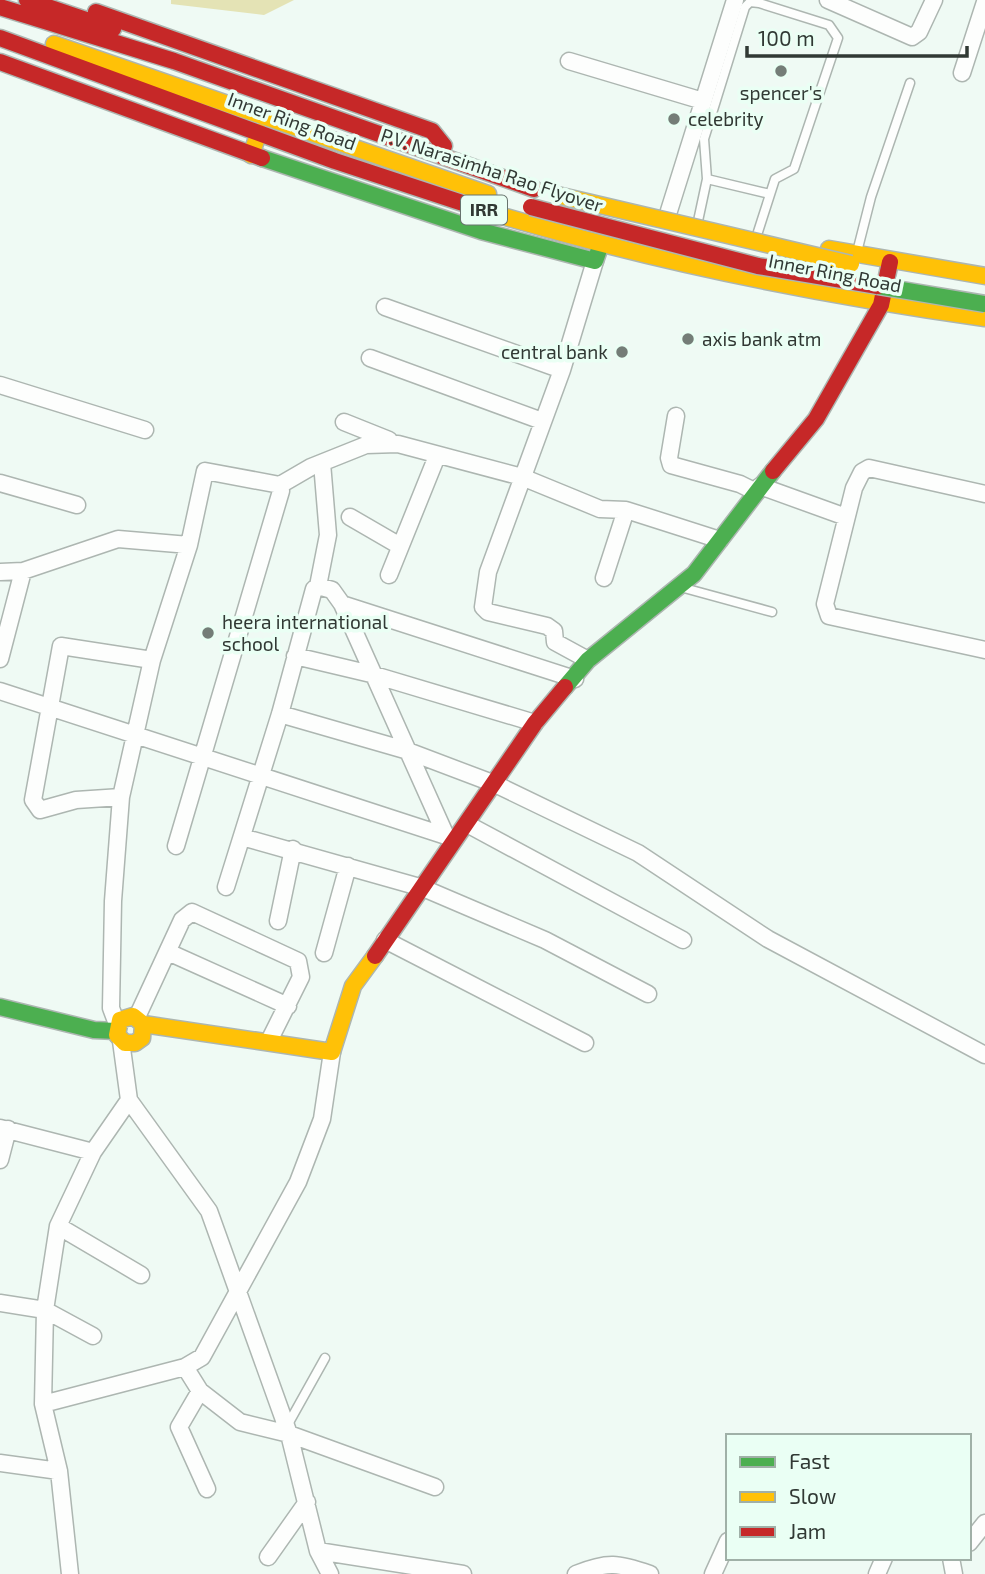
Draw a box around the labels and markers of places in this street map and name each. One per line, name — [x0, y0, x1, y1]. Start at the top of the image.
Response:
marker: spencer's — [773, 63, 789, 79]
place label: spencer's — [740, 81, 822, 104]
place label: celebrity — [688, 107, 764, 130]
marker: celebrity — [666, 111, 682, 127]
place label: axis bank atm — [702, 327, 821, 350]
marker: axis bank atm — [680, 331, 696, 347]
place label: central bank — [501, 340, 608, 363]
marker: central bank — [614, 344, 630, 360]
place label: heera international school — [222, 610, 388, 655]
marker: heera international school — [200, 625, 216, 641]

